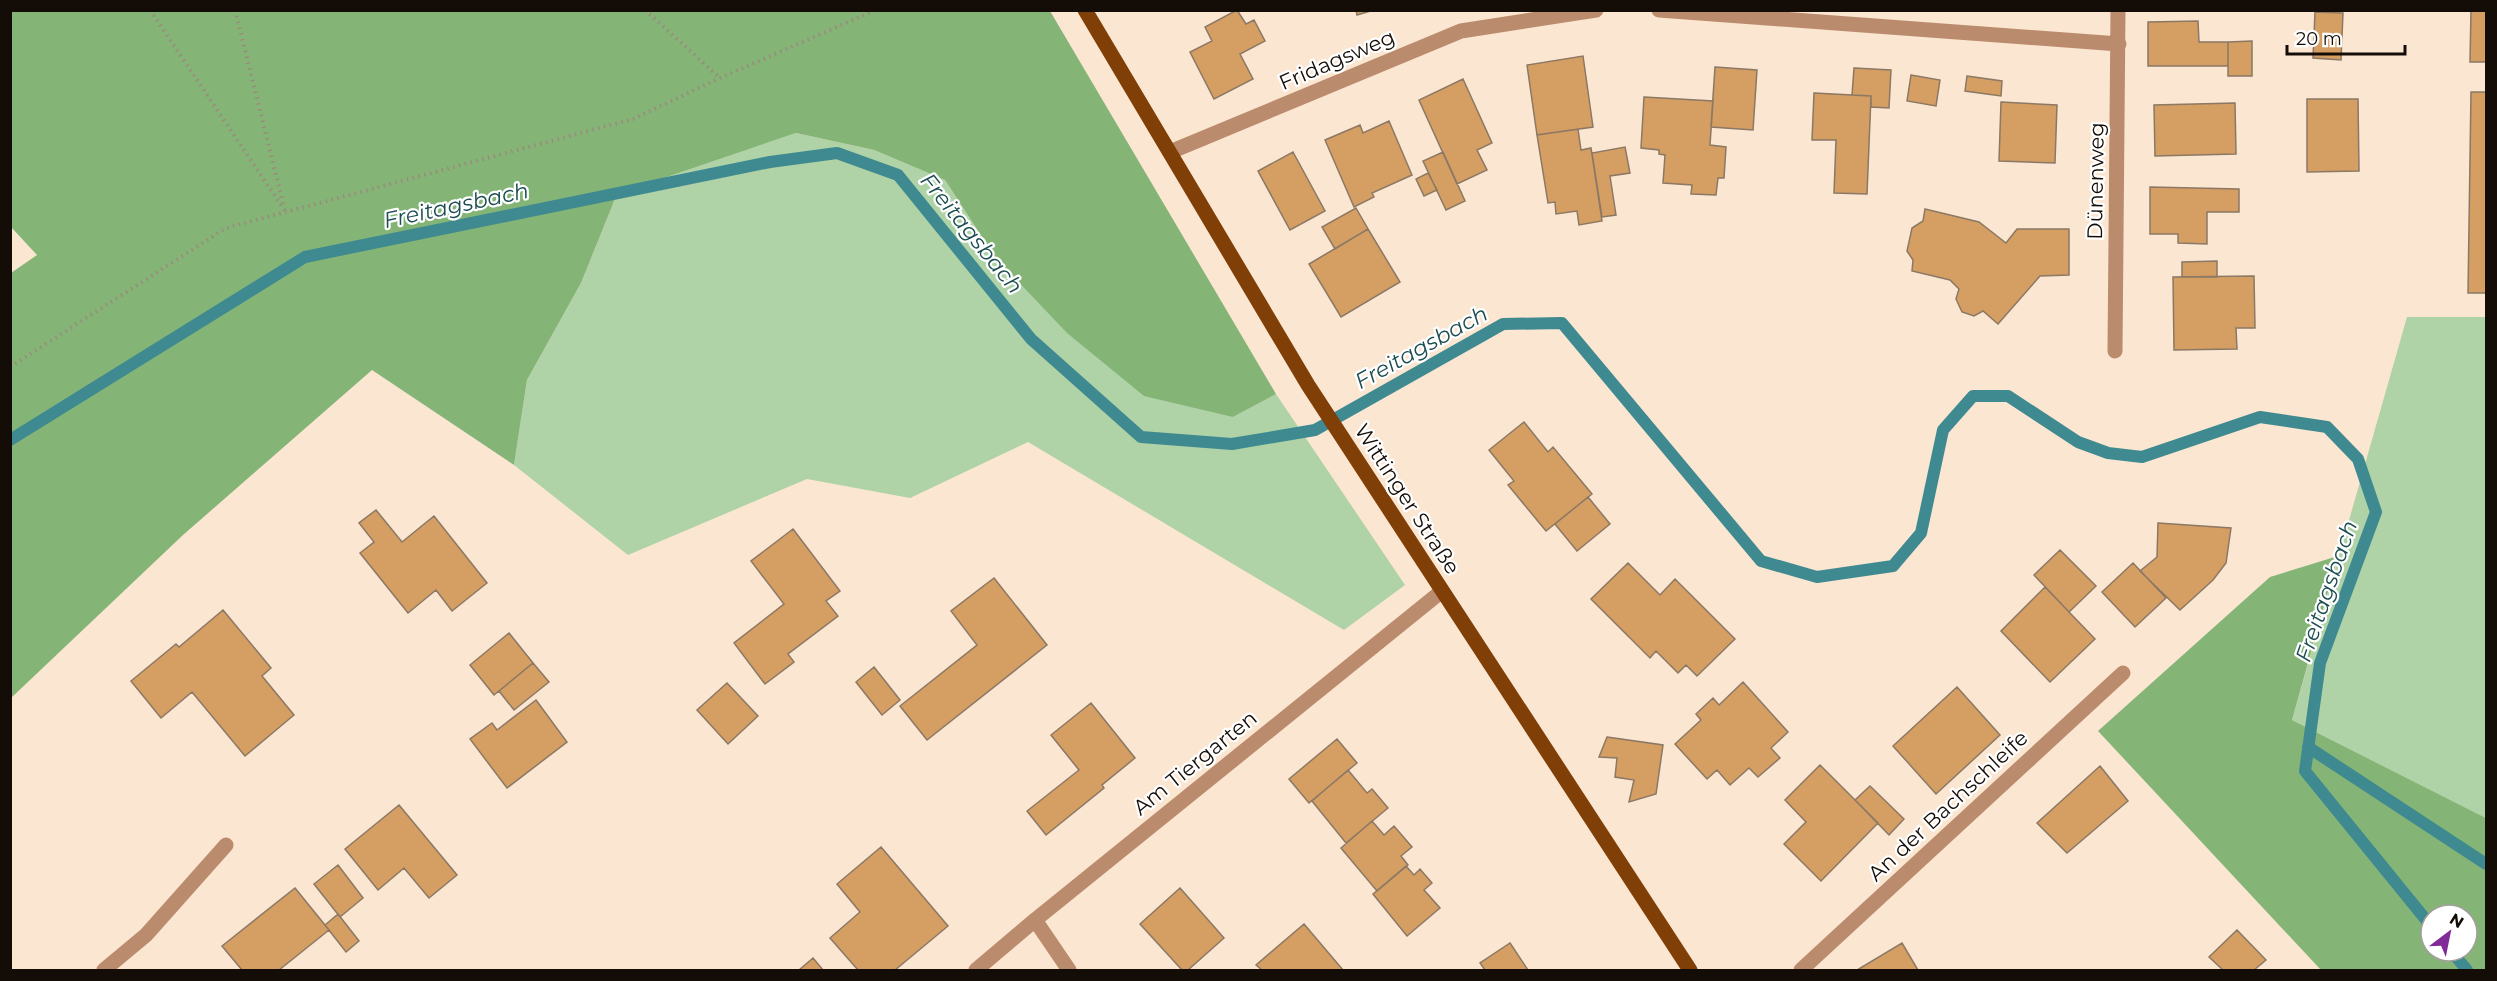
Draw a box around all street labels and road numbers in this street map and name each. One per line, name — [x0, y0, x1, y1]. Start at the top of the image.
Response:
street label: Fridagsweg — [1275, 24, 1398, 95]
street label: Dünenweg — [2082, 122, 2109, 240]
street label: Wittinger Straße — [1350, 419, 1465, 579]
street label: Am Tiergarten — [1128, 705, 1262, 820]
street label: An der Bachschleife — [1863, 725, 2033, 886]

